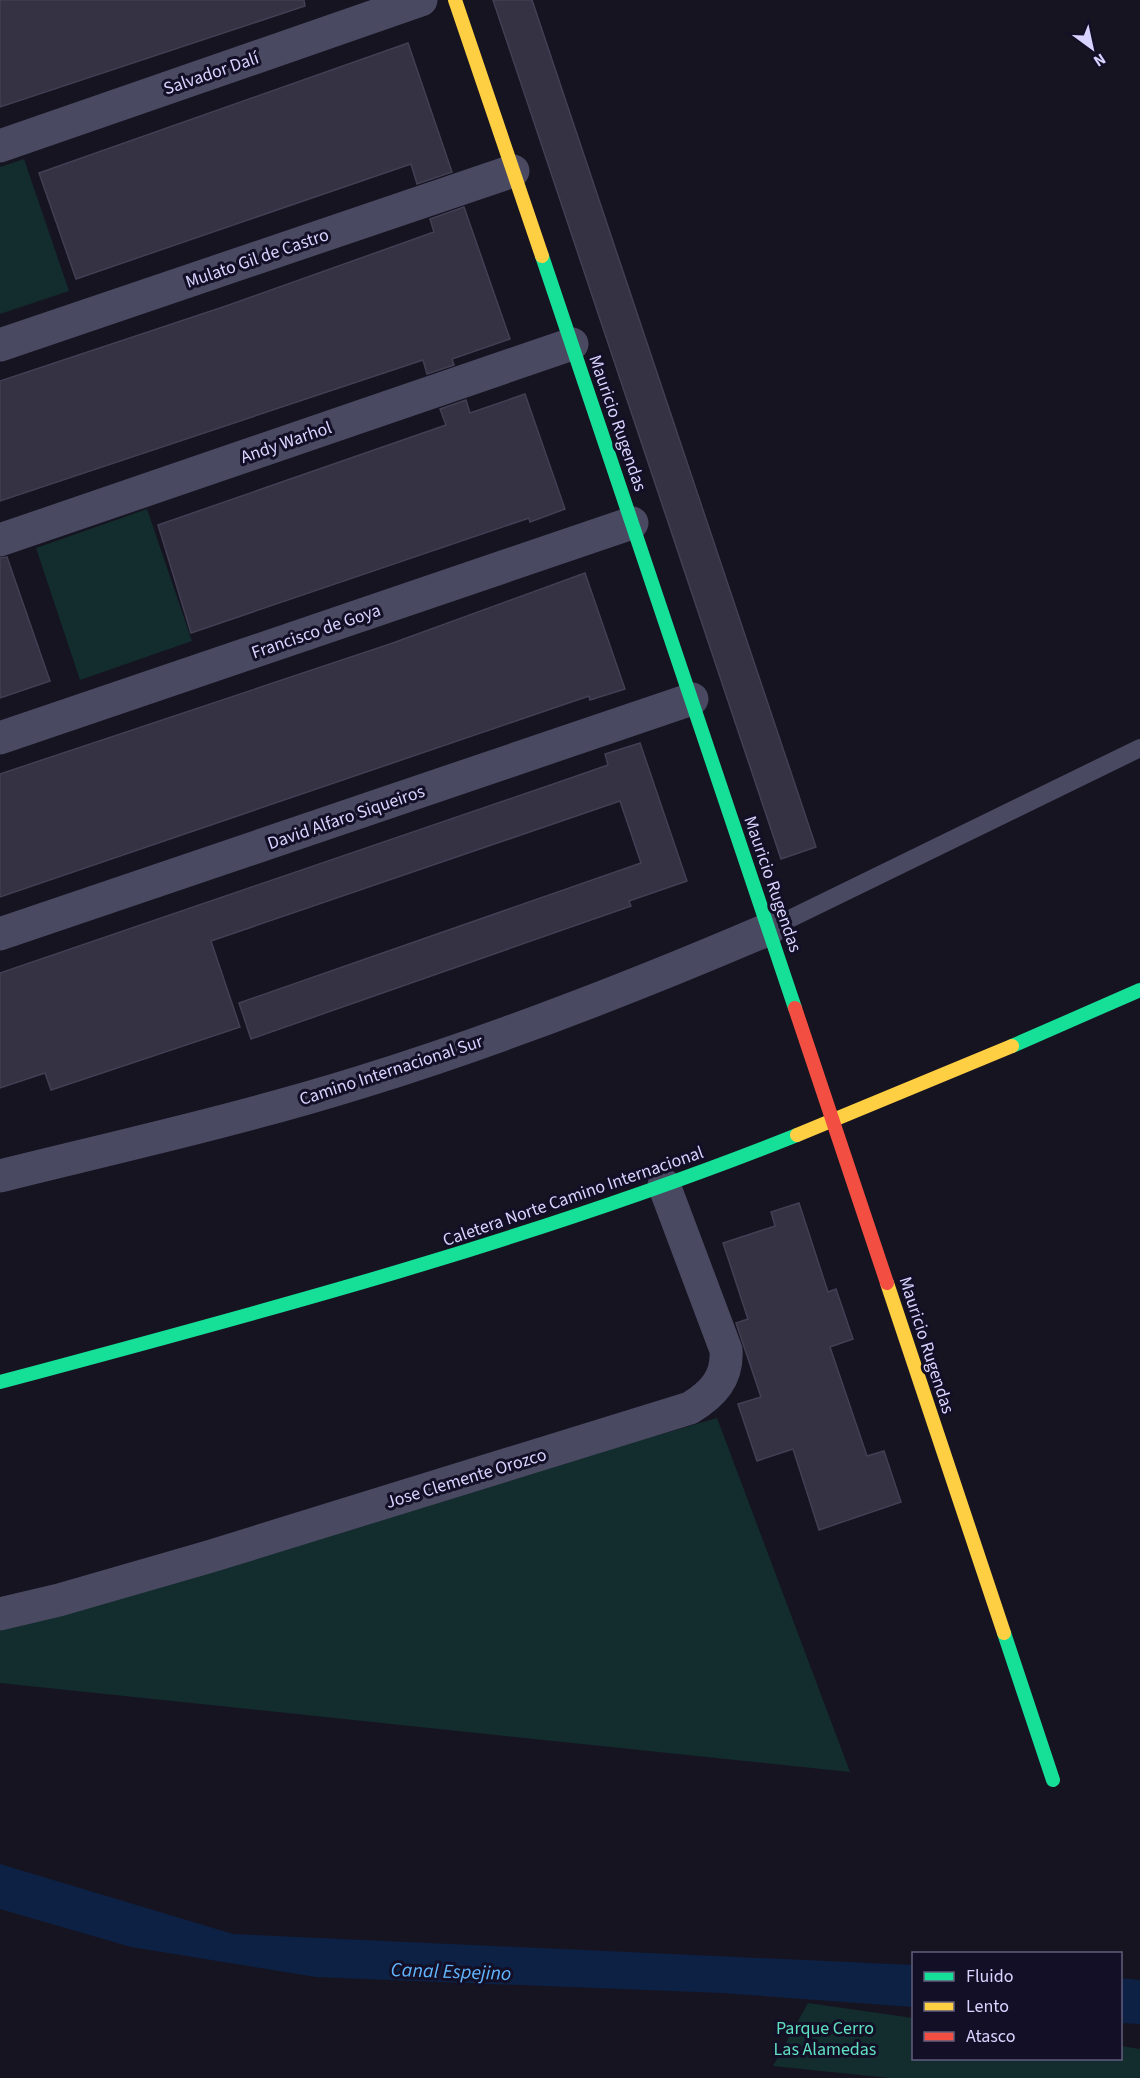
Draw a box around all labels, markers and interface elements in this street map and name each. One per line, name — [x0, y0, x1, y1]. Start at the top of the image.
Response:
north arrow — [1062, 18, 1122, 78]
street label: Salvador Dalí — [160, 45, 263, 101]
text: N — [1089, 48, 1110, 72]
street label: Mulato Gil de Castro — [182, 222, 332, 295]
street label: Mauricio Rugendas — [582, 352, 653, 495]
street label: Andy Warhol — [237, 415, 335, 470]
street label: Francisco de Goya — [248, 598, 384, 665]
street label: David Alfaro Siqueiros — [264, 779, 428, 856]
street label: Mauricio Rugendas — [737, 813, 808, 956]
street label: Camino Internacional Sur — [296, 1029, 487, 1112]
street label: Caletera Norte Camino Internacional — [439, 1140, 707, 1253]
street label: Mauricio Rugendas — [893, 1273, 960, 1417]
street label: Jose Clemente Orozco — [383, 1442, 550, 1515]
legend — [912, 1952, 1122, 2060]
water label: Canal Espejino — [390, 1956, 512, 1988]
text: Fluido — [966, 1964, 1013, 1989]
text: Lento — [966, 1994, 1009, 2019]
park label: Parque Cerro Las Alamedas — [774, 2016, 876, 2062]
text: Atasco — [966, 2024, 1015, 2049]

